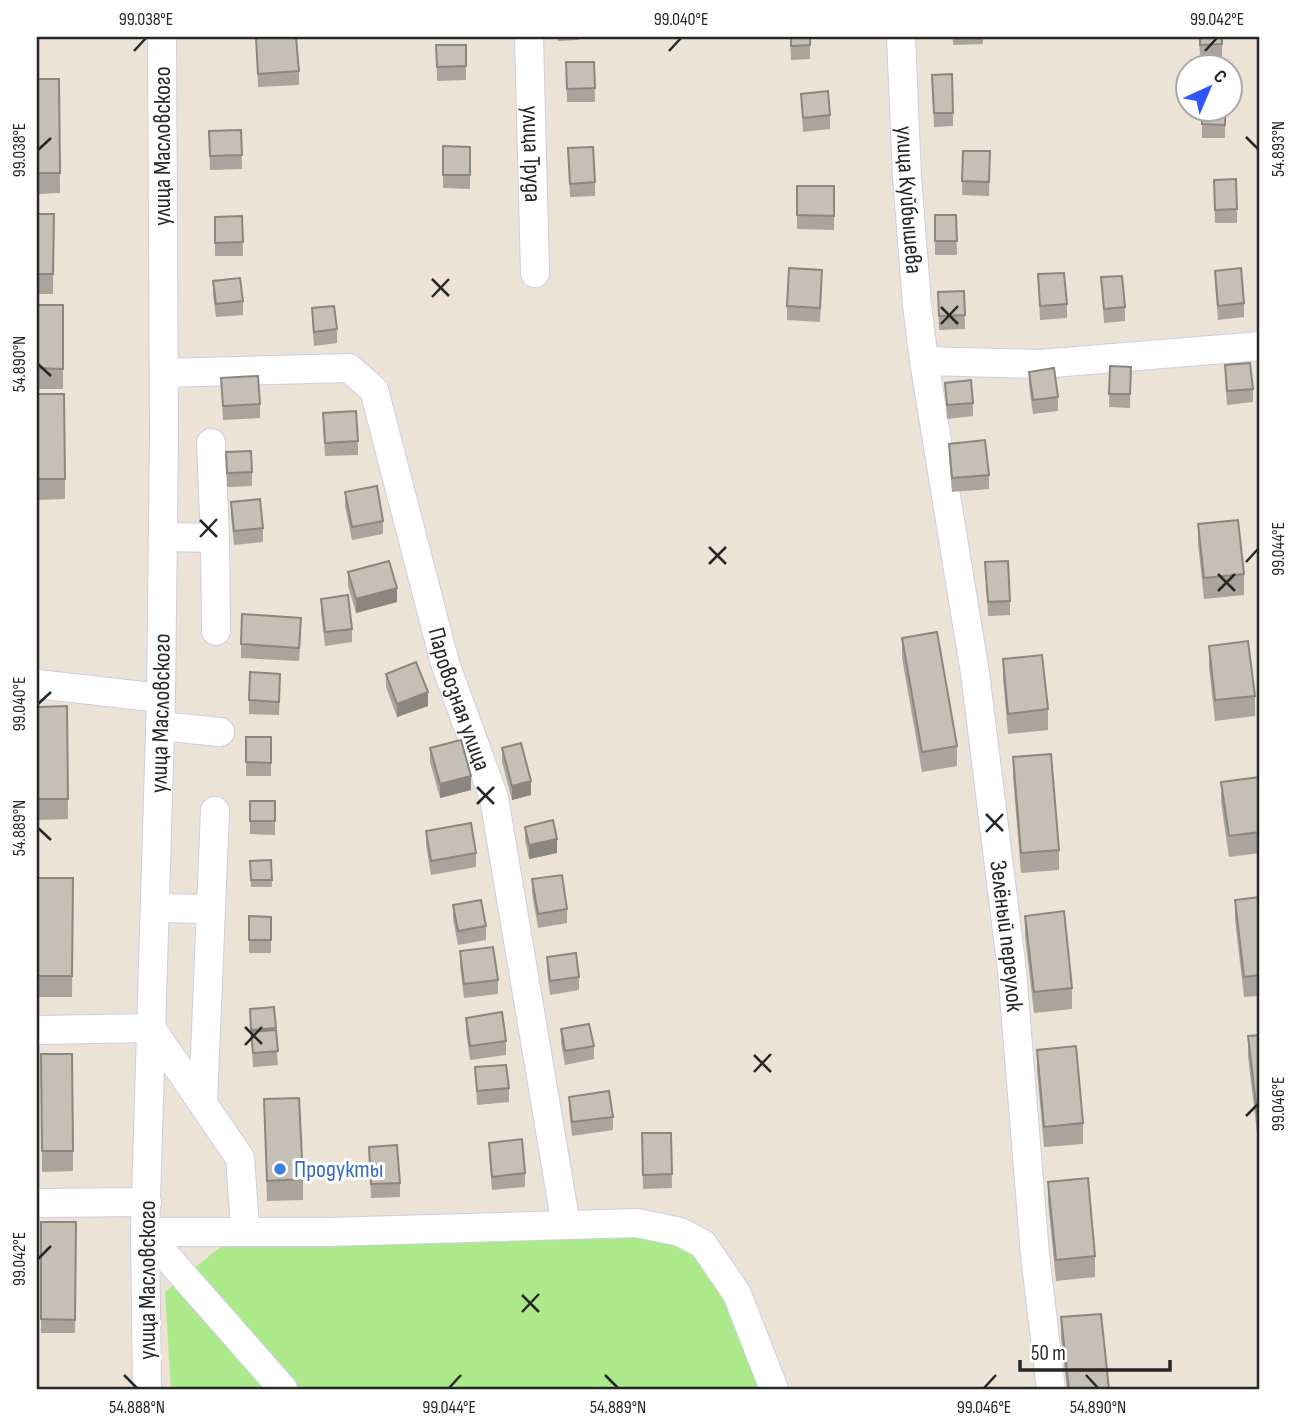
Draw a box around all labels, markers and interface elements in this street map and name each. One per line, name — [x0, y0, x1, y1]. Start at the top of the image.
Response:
text: 99.038°E — [119, 9, 173, 30]
text: 99.040°E — [654, 9, 708, 30]
text: 99.042°E — [1190, 9, 1244, 30]
north arrow — [1174, 52, 1244, 122]
text: С — [1208, 65, 1231, 89]
street label: улица Масловского — [148, 66, 177, 226]
street label: улица Труда — [516, 105, 548, 203]
text: 54.893°N — [1268, 121, 1289, 177]
text: 99.038°E — [9, 123, 30, 177]
street label: улица Куйбышева — [890, 125, 929, 275]
text: 54.890°N — [9, 336, 30, 392]
text: 99.044°E — [1268, 522, 1289, 576]
street label: Паровозная улица — [422, 624, 497, 774]
street label: улица Масловского — [144, 633, 176, 793]
text: 99.040°E — [9, 677, 30, 731]
text: 54.889°N — [9, 800, 30, 856]
street label: Зелёный переулок — [984, 859, 1030, 1014]
text: 99.046°E — [1268, 1077, 1289, 1131]
place label: Продукты — [294, 1155, 383, 1184]
marker: Продукты — [272, 1161, 288, 1177]
street label: улица Масловского — [133, 1200, 162, 1360]
text: 99.042°E — [9, 1232, 30, 1286]
scale bar — [1020, 1328, 1171, 1372]
text: 50 m — [1031, 1341, 1066, 1366]
text: 54.888°N — [109, 1397, 165, 1418]
text: 99.044°E — [422, 1397, 476, 1418]
text: 54.889°N — [590, 1397, 646, 1418]
text: 99.046°E — [957, 1397, 1011, 1418]
text: 54.890°N — [1070, 1397, 1126, 1418]

